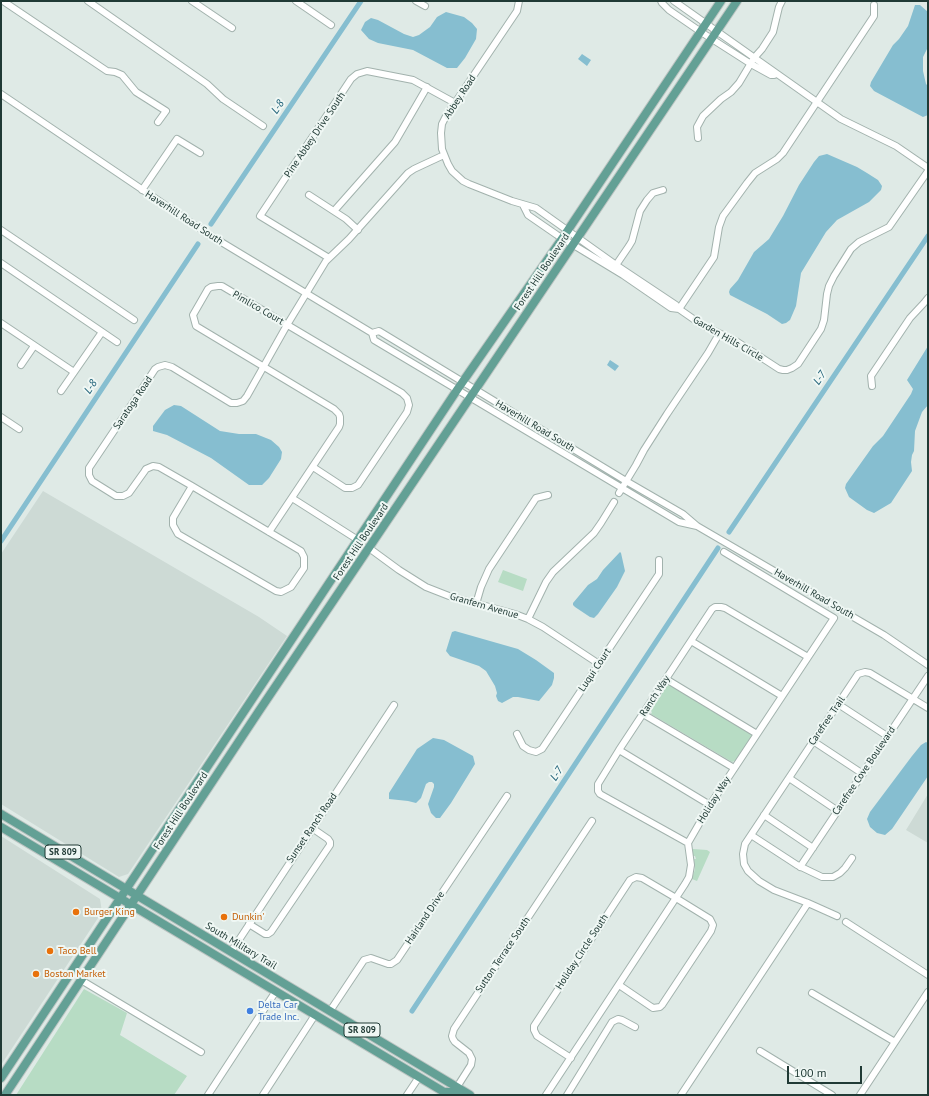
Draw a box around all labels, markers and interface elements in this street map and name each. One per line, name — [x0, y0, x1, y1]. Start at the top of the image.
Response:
street label: Abbey Road — [441, 73, 479, 121]
street label: Pine Abbey Drive South — [282, 90, 348, 180]
water label: L-8 — [269, 97, 287, 117]
street label: Haverhill Road South — [143, 188, 225, 248]
street label: Forest Hill Boulevard — [512, 231, 572, 313]
street label: Pimlico Court — [230, 288, 286, 328]
street label: Garden Hills Circle — [691, 314, 765, 364]
water label: L-7 — [811, 368, 829, 388]
street label: Saratoga Road — [111, 374, 155, 432]
water label: L-8 — [82, 378, 100, 396]
street label: Haverhill Road South — [493, 398, 577, 454]
street label: Forest Hill Boulevard — [331, 501, 391, 583]
street label: Haverhill Road South — [772, 566, 856, 622]
street label: Granfern Avenue — [448, 590, 520, 622]
street label: Luqui Court — [576, 646, 614, 694]
street label: Ranch Way — [637, 673, 673, 719]
street label: Carefree Trail — [806, 694, 848, 748]
street label: Carefree Cove Boulevard — [830, 724, 898, 818]
water label: L-7 — [548, 765, 566, 783]
street label: Forest Hill Boulevard — [151, 770, 211, 852]
street label: Holiday Way — [695, 774, 733, 826]
street label: Sunset Ranch Road — [284, 791, 340, 865]
road number: SR 809 — [45, 845, 81, 859]
street label: Hairland Drive — [403, 889, 447, 947]
place label: Burger King — [84, 906, 135, 918]
marker: Burger King — [71, 907, 81, 917]
place label: Dunkin' — [232, 911, 265, 923]
marker: Dunkin' — [219, 912, 229, 922]
street label: Holiday Circle South — [553, 912, 611, 992]
street label: Sutton Terrace South — [473, 915, 533, 995]
street label: South Military Trail — [203, 920, 279, 972]
place label: Taco Bell — [58, 945, 97, 957]
marker: Taco Bell — [45, 946, 55, 956]
place label: Boston Market — [44, 968, 106, 980]
marker: Boston Market — [31, 969, 41, 979]
place label: Delta Car Trade Inc. — [258, 999, 299, 1022]
marker: Delta Car Trade Inc. — [245, 1006, 255, 1016]
road number: SR 809 — [344, 1023, 380, 1037]
scale bar — [789, 1058, 864, 1084]
text: 100 m — [794, 1065, 827, 1080]

